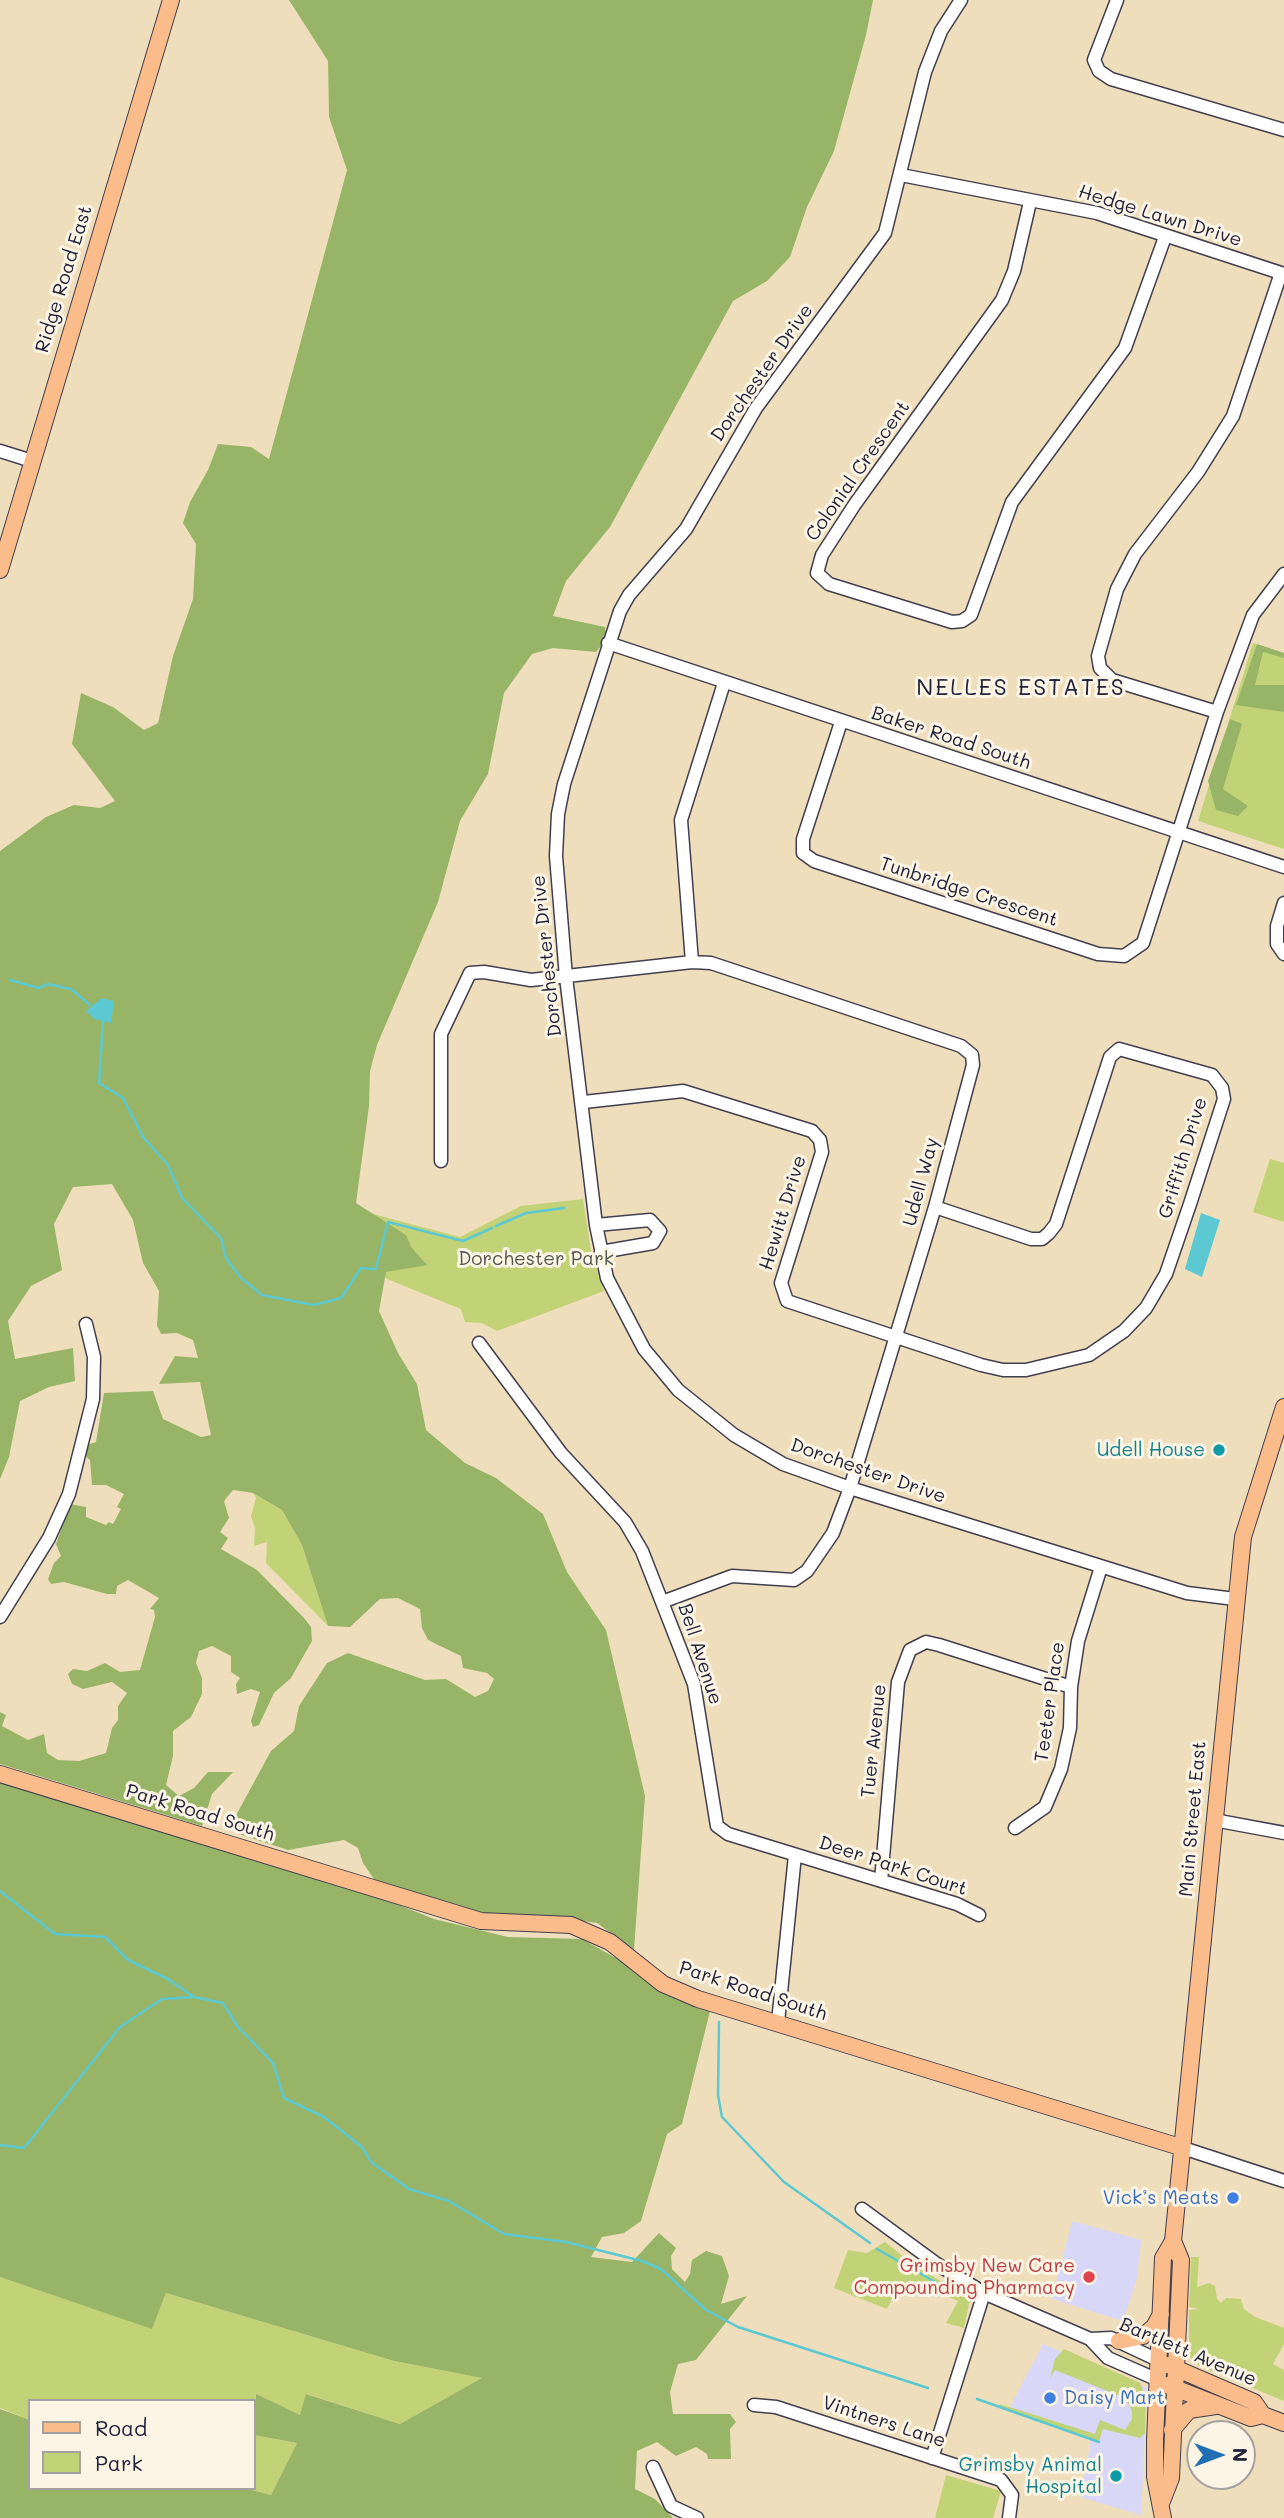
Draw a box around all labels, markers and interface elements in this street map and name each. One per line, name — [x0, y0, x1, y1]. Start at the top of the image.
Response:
street label: Hedge Lawn Drive — [1076, 180, 1244, 252]
street label: Ridge Road East — [31, 203, 97, 355]
street label: Dorchester Drive — [706, 300, 818, 446]
street label: Colonial Crescent — [801, 397, 915, 545]
district label: NELLES ESTATES — [918, 674, 1124, 702]
street label: Baker Road South — [869, 702, 1033, 774]
street label: Tunbridge Crescent — [877, 852, 1061, 932]
street label: Dorchester Drive — [527, 874, 567, 1038]
street label: Griffith Drive — [1154, 1095, 1212, 1221]
street label: Udell Way — [898, 1135, 944, 1229]
street label: Hewitt Drive — [755, 1153, 811, 1273]
park label: Dorchester Park — [458, 1248, 614, 1270]
street label: Dorchester Drive — [787, 1434, 949, 1508]
place label: Udell House — [1097, 1439, 1205, 1461]
marker: Udell House — [1211, 1442, 1227, 1458]
street label: Bell Avenue — [673, 1601, 727, 1707]
street label: Teeter Place — [1030, 1641, 1070, 1763]
street label: Tuer Avenue — [857, 1683, 891, 1799]
street label: Main Street East — [1175, 1740, 1211, 1898]
street label: Park Road South — [123, 1780, 277, 1846]
street label: Deer Park Court — [816, 1831, 970, 1901]
street label: Park Road South — [676, 1956, 830, 2026]
place label: Vick’s Meats — [1103, 2187, 1219, 2209]
marker: Vick’s Meats — [1225, 2190, 1241, 2206]
place label: Grimsby New Care Compounding Pharmacy — [854, 2255, 1075, 2299]
marker: Grimsby New Care Compounding Pharmacy — [1081, 2269, 1097, 2285]
street label: Bartlett Avenue — [1116, 2313, 1260, 2391]
place label: Daisy Mart — [1064, 2387, 1165, 2409]
marker: Daisy Mart — [1042, 2390, 1058, 2406]
street label: Vintners Lane — [820, 2391, 948, 2453]
legend — [28, 2399, 256, 2490]
text: Road — [95, 2414, 147, 2441]
north arrow — [1186, 2420, 1256, 2490]
text: N — [1228, 2448, 1253, 2462]
text: Park — [95, 2449, 143, 2476]
place label: Grimsby Animal Hospital — [959, 2454, 1102, 2498]
marker: Grimsby Animal Hospital — [1108, 2468, 1124, 2484]

